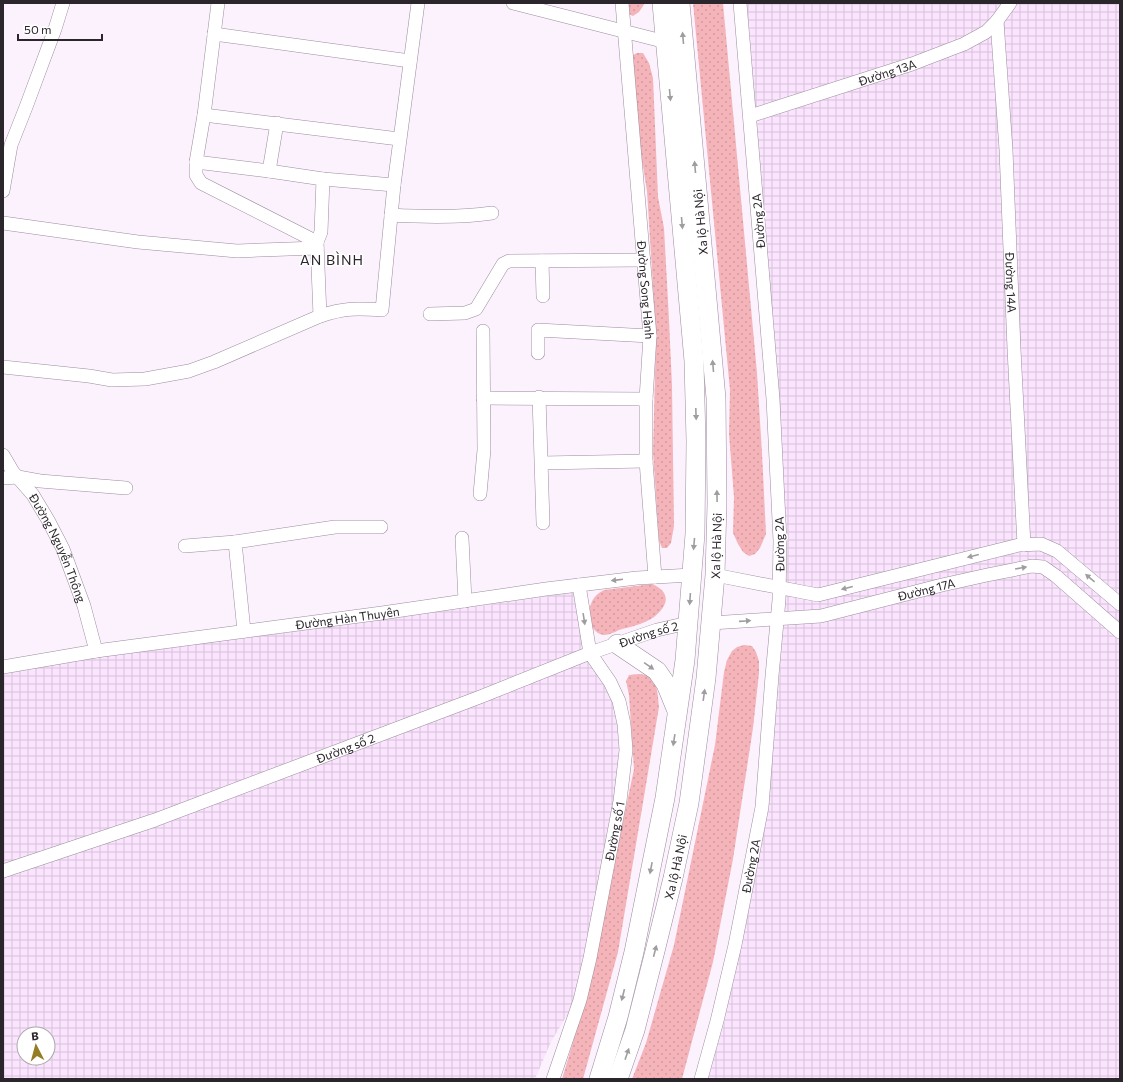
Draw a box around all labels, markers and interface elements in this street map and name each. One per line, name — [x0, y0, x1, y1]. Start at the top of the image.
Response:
scale bar — [18, 16, 102, 42]
text: 50 m — [24, 22, 52, 36]
one-way arrow — [680, 32, 687, 44]
street label: Đường 13A — [856, 56, 918, 88]
one-way arrow — [667, 89, 674, 101]
one-way arrow — [692, 161, 698, 173]
street label: Xa lộ Hà Nội — [690, 188, 710, 256]
street label: Đường 2A — [749, 193, 767, 250]
one-way arrow — [678, 217, 685, 229]
street label: Đường Song Hành — [635, 239, 657, 340]
district label: AN BÌNH — [300, 251, 364, 268]
street label: Đường 14A — [1003, 251, 1020, 313]
one-way arrow — [709, 360, 716, 372]
one-way arrow — [692, 408, 699, 420]
one-way arrow — [714, 489, 720, 502]
street label: Đường Nguyễn Thông — [26, 490, 89, 605]
street label: Xa lộ Hà Nội — [708, 513, 724, 579]
street label: Đường 2A — [772, 517, 786, 572]
one-way arrow — [691, 538, 698, 550]
one-way arrow — [967, 554, 979, 560]
one-way arrow — [1015, 565, 1027, 571]
one-way arrow — [1085, 574, 1096, 583]
street label: Đường 17A — [895, 575, 956, 603]
one-way arrow — [611, 577, 623, 584]
one-way arrow — [841, 585, 853, 591]
one-way arrow — [686, 593, 693, 605]
street label: Đường Hàn Thuyên — [294, 604, 400, 632]
one-way arrow — [582, 613, 588, 625]
street label: Đường số 2 — [616, 618, 680, 650]
one-way arrow — [739, 618, 751, 625]
one-way arrow — [644, 662, 654, 670]
one-way arrow — [701, 689, 707, 701]
street label: Đường số 2 — [313, 730, 377, 766]
one-way arrow — [671, 734, 677, 746]
street label: Đường số 1 — [602, 800, 627, 863]
street label: Xa lộ Hà Nội — [661, 833, 689, 901]
street label: Đường 2A — [738, 838, 763, 895]
one-way arrow — [648, 862, 654, 874]
one-way arrow — [653, 945, 659, 957]
one-way arrow — [620, 989, 626, 1001]
north arrow — [16, 1026, 56, 1066]
text: B — [31, 1029, 39, 1042]
one-way arrow — [624, 1048, 630, 1060]

